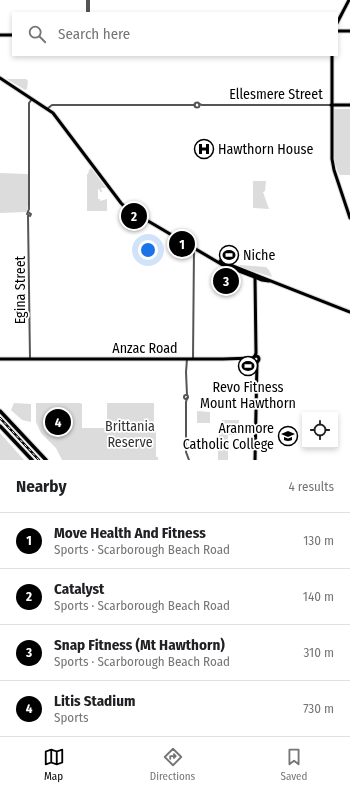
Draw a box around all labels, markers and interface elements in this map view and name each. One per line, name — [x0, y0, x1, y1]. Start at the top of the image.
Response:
search box — [12, 12, 338, 56]
icon: search — [26, 23, 48, 45]
text: Search here — [58, 25, 130, 43]
street label: Ellesmere Street — [229, 86, 323, 103]
hospital icon: Hawthorn House — [193, 138, 215, 160]
place label: Hawthorn House — [218, 141, 313, 158]
pin: 2 — [121, 201, 147, 231]
pin: 1 — [169, 229, 195, 259]
your location — [138, 240, 158, 260]
sports icon: Niche — [218, 244, 240, 266]
place label: Niche — [243, 247, 275, 264]
street label: Egina Street — [12, 255, 29, 324]
pin: 3 — [213, 266, 239, 296]
street label: Anzac Road — [112, 340, 178, 357]
sports icon: Revo Fitness Mount Hawthorn — [237, 355, 259, 377]
place label: Revo Fitness Mount Hawthorn — [200, 379, 296, 412]
pin: 4 — [45, 407, 71, 437]
map controls — [302, 412, 338, 448]
button: locate — [302, 412, 338, 448]
park label: Brittania Reserve — [105, 418, 155, 451]
place label: Aranmore Catholic College — [183, 420, 274, 453]
school or university icon: Aranmore Catholic College — [277, 425, 299, 447]
text: Nearby — [16, 476, 67, 497]
text: 4 results — [288, 479, 334, 494]
text: Move Health And Fitness — [54, 524, 206, 542]
text: 1 — [26, 533, 32, 548]
text: 130 m — [303, 533, 334, 548]
text: Sports · Scarborough Beach Road — [54, 542, 230, 557]
text: Catalyst — [54, 580, 104, 598]
text: 2 — [26, 589, 32, 604]
text: 140 m — [303, 589, 334, 604]
text: Sports · Scarborough Beach Road — [54, 598, 230, 613]
text: Snap Fitness (Mt Hawthorn) — [54, 636, 225, 654]
text: 3 — [26, 645, 32, 660]
text: 310 m — [304, 645, 334, 660]
text: Sports · Scarborough Beach Road — [54, 654, 230, 669]
text: Litis Stadium — [54, 692, 135, 710]
text: 4 — [26, 701, 32, 716]
text: 730 m — [303, 701, 334, 716]
text: Sports — [54, 710, 89, 725]
tab: Map — [43, 746, 65, 783]
tab: Directions — [150, 746, 195, 783]
tab: Saved — [281, 746, 307, 783]

